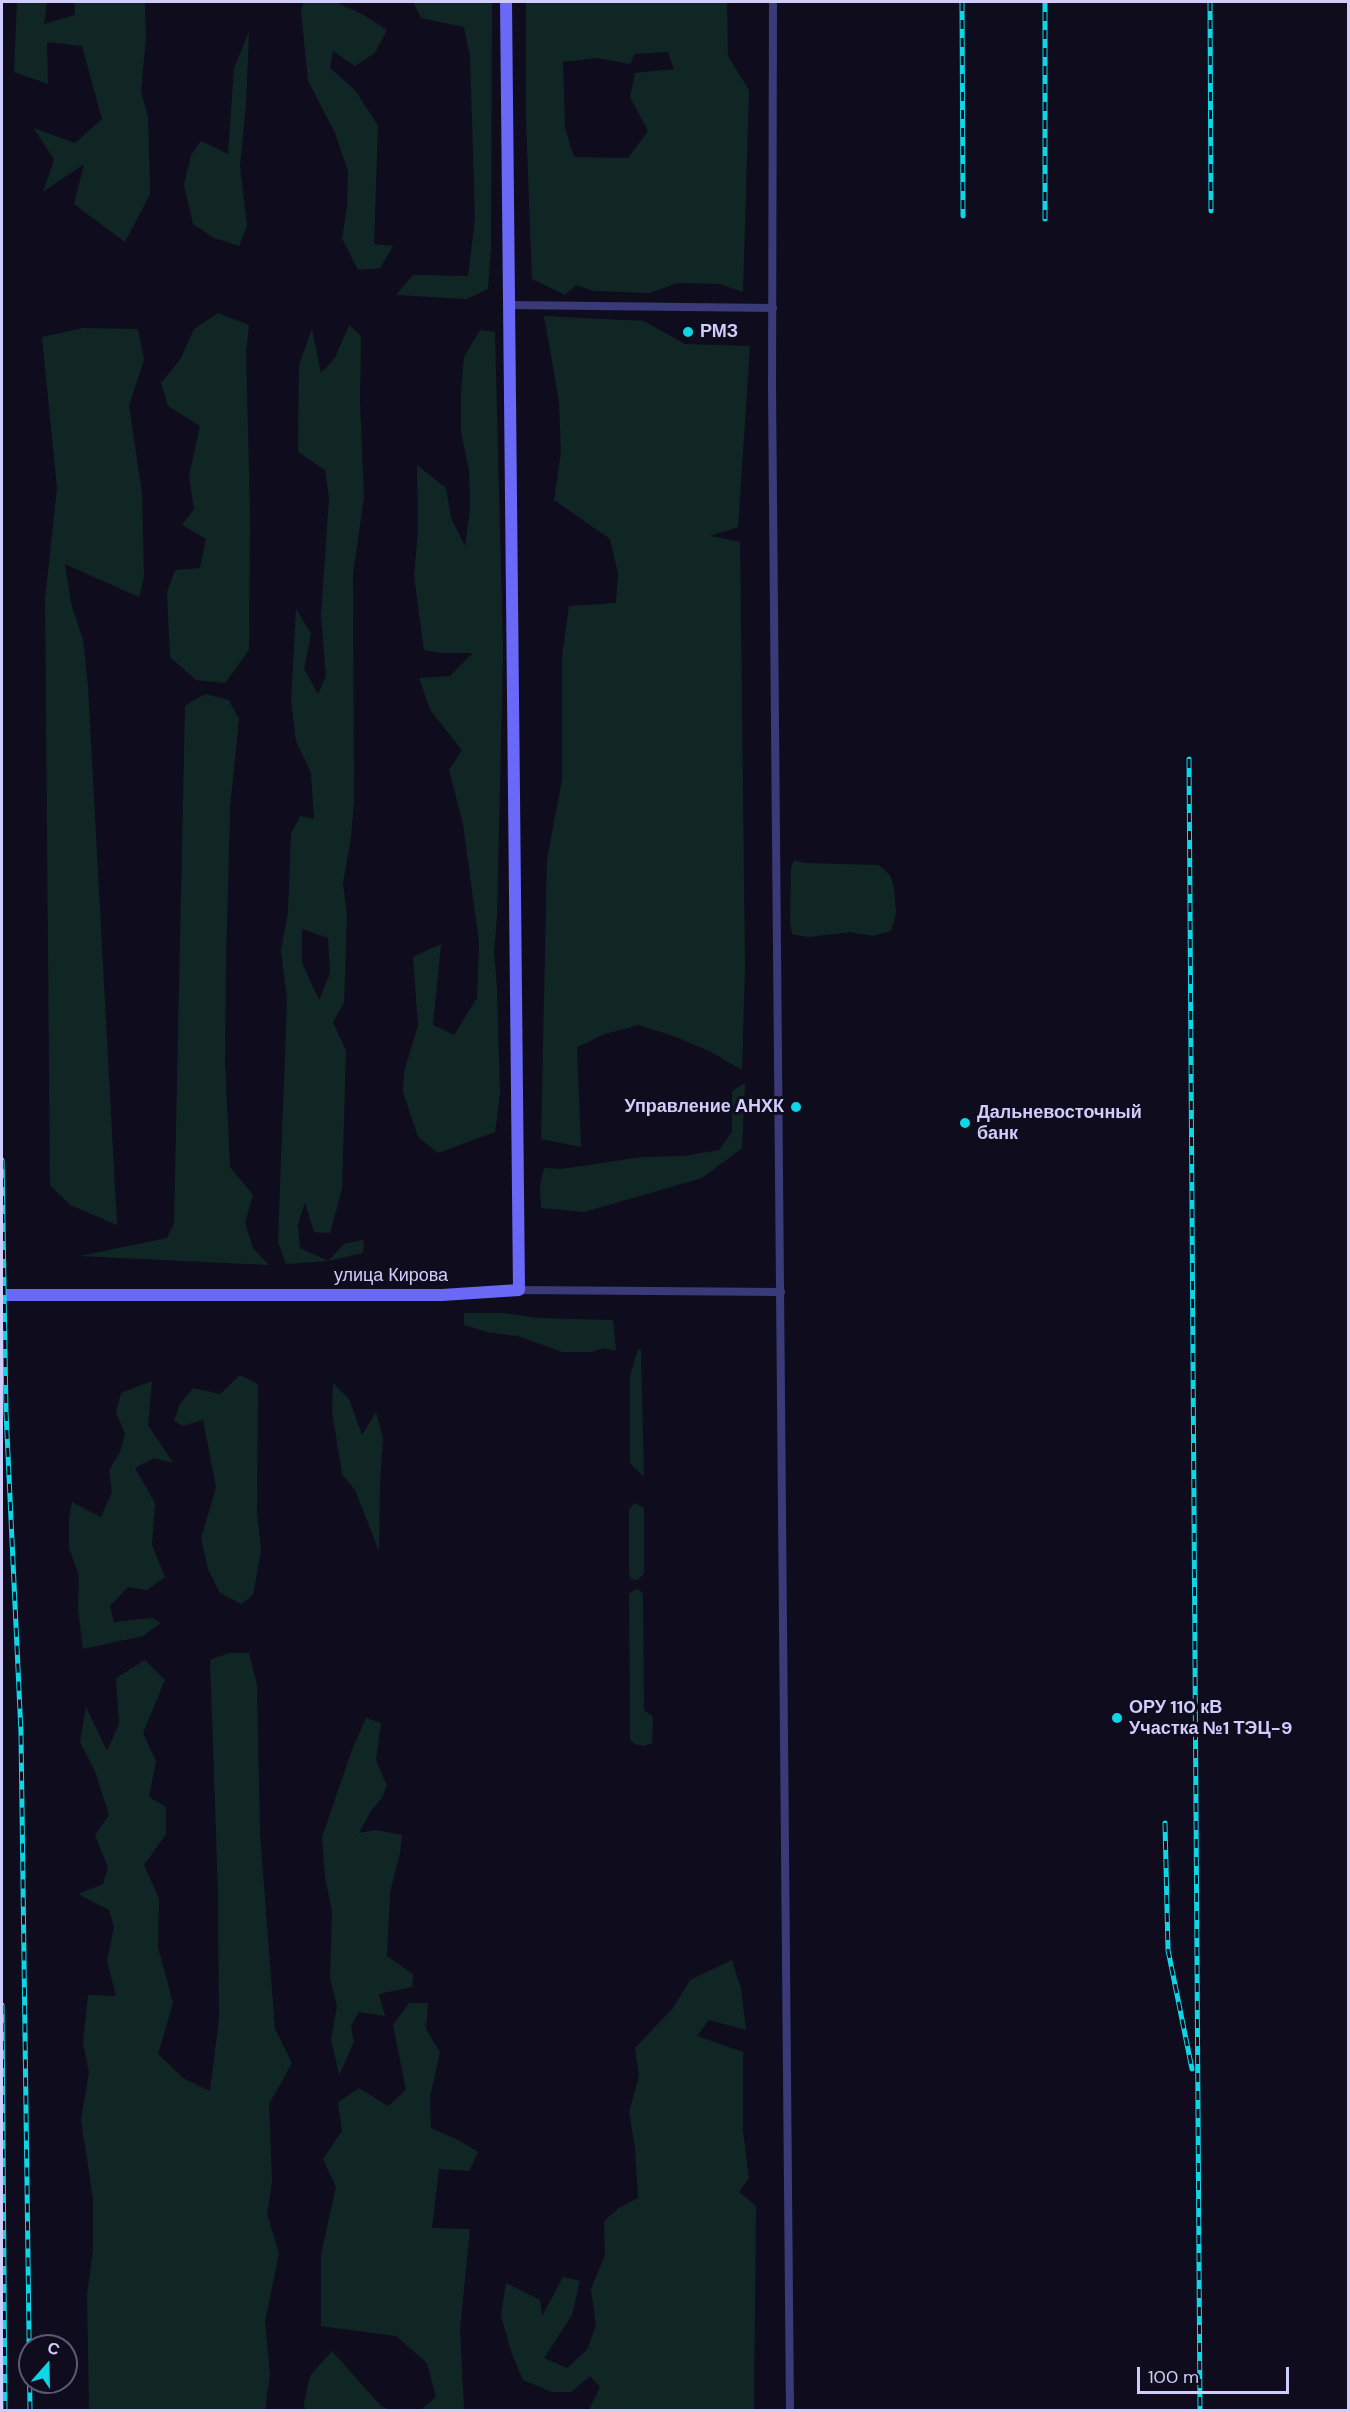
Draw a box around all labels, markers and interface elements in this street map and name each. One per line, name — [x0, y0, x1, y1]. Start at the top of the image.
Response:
place label: РМЗ — [700, 321, 738, 343]
marker: РМЗ — [681, 325, 695, 339]
place label: Управление АНХК — [624, 1096, 784, 1118]
marker: Управление АНХК — [789, 1100, 803, 1114]
place label: Дальневосточный банк — [977, 1102, 1142, 1144]
marker: Дальневосточный банк — [958, 1116, 972, 1130]
street label: улица Кирова — [334, 1265, 448, 1287]
place label: ОРУ 110 кВ Участка №1 ТЭЦ-9 — [1129, 1697, 1292, 1740]
marker: ОРУ 110 кВ Участка №1 ТЭЦ-9 — [1110, 1711, 1124, 1725]
north arrow — [18, 2334, 78, 2394]
text: С — [45, 2337, 63, 2360]
scale bar — [1140, 2355, 1292, 2393]
text: 100 m — [1148, 2365, 1199, 2389]

